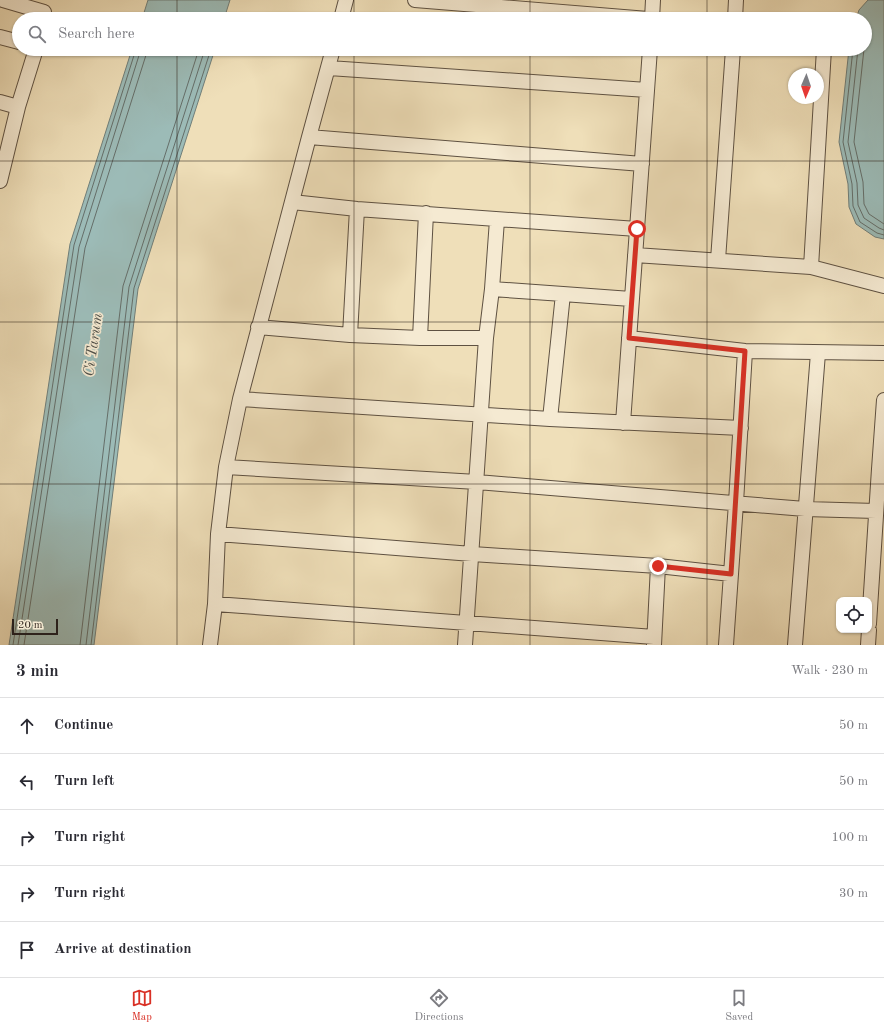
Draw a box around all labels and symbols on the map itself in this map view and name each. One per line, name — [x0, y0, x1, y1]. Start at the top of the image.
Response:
north arrow — [788, 68, 824, 104]
route start — [628, 220, 646, 238]
water label: Ci Tarum — [82, 312, 106, 378]
route end — [649, 557, 667, 575]
scale bar — [12, 617, 58, 636]

